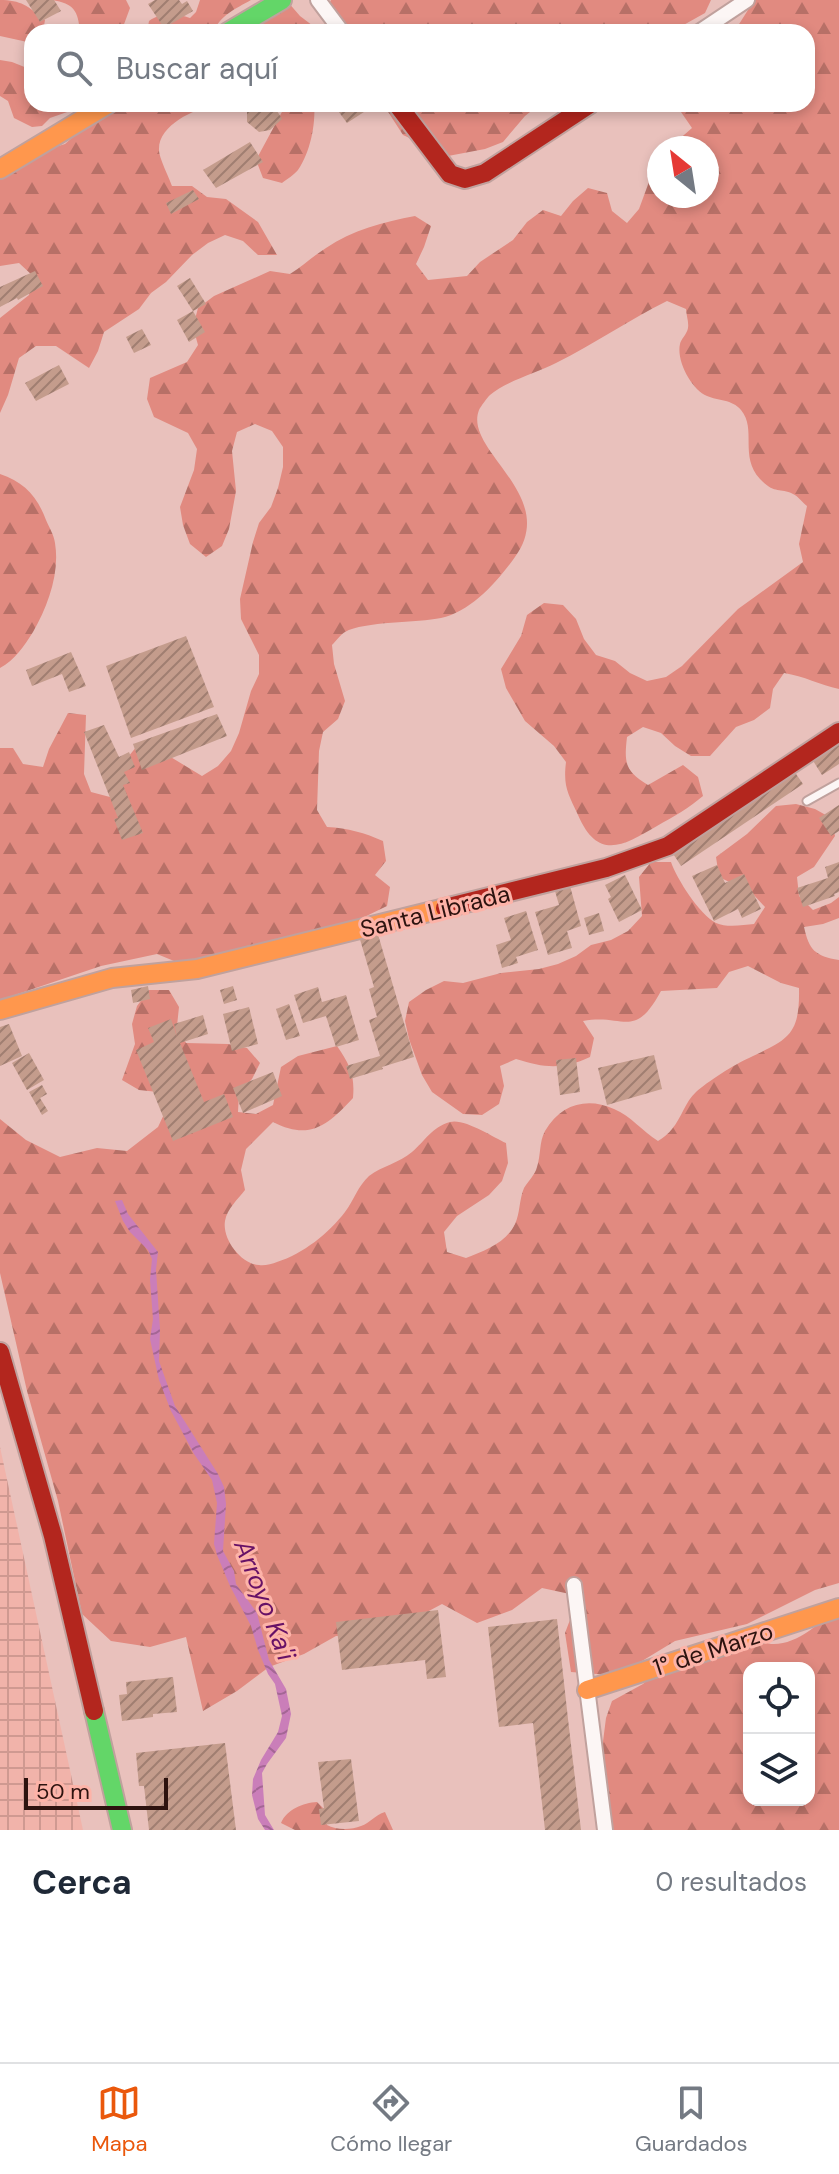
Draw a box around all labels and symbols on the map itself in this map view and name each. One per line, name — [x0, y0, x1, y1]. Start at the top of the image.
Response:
north arrow — [647, 136, 719, 208]
street label: Santa Librada — [357, 877, 513, 945]
water label: Arroyo Ka'i — [226, 1534, 304, 1666]
street label: 1° de Marzo — [649, 1615, 777, 1683]
scale bar — [24, 1774, 168, 1810]

